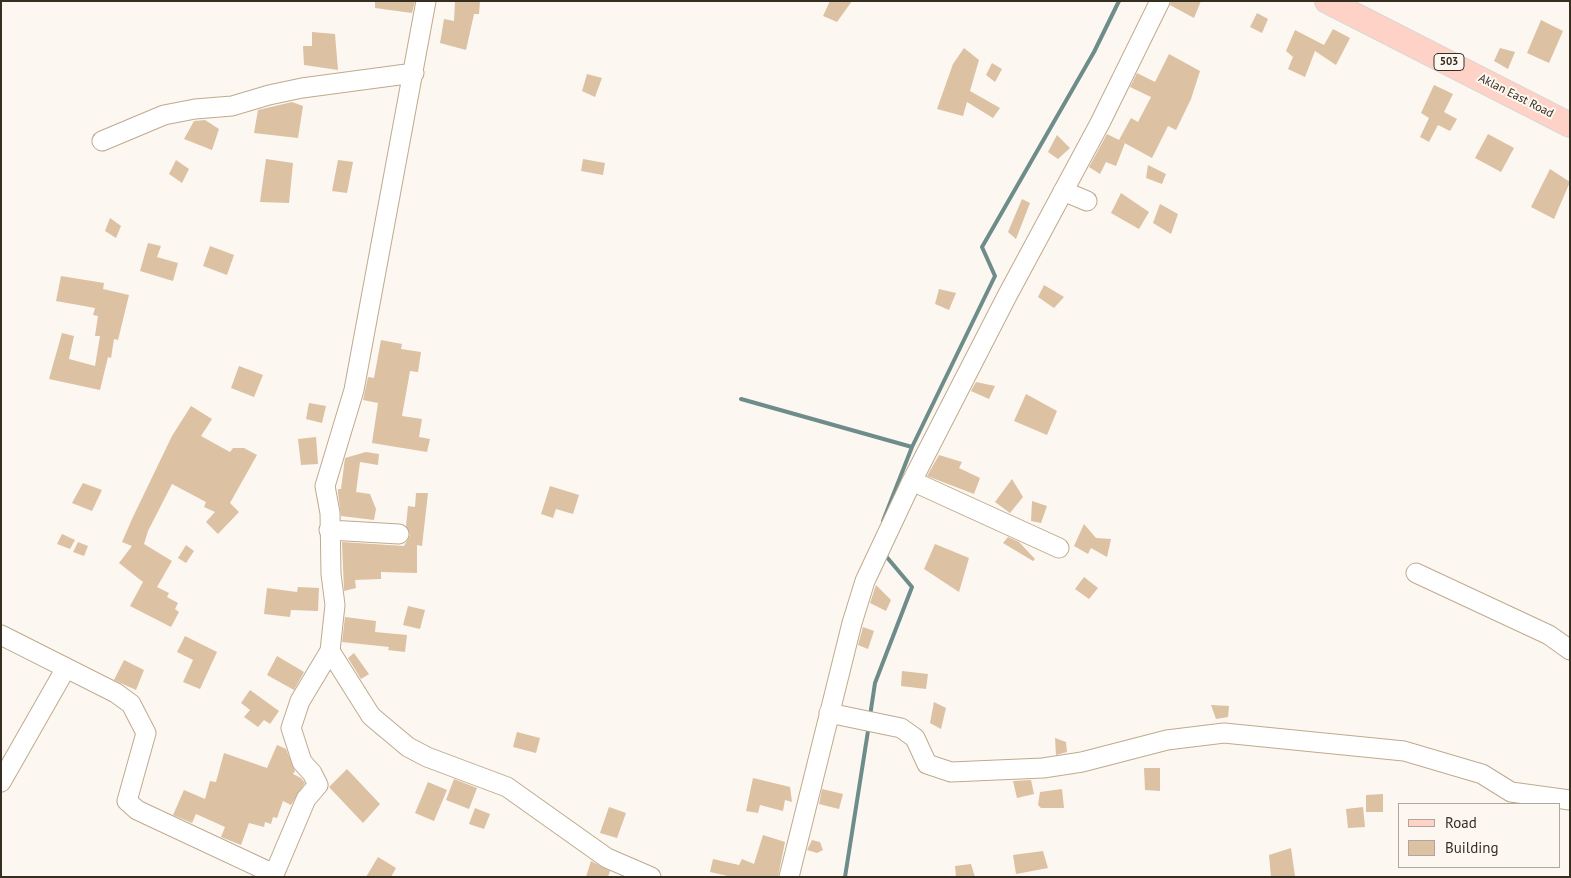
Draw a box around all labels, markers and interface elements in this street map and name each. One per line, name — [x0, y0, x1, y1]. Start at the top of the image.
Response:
road number: 503 — [1434, 54, 1464, 70]
street label: Aklan East Road — [1476, 71, 1556, 121]
legend — [1398, 803, 1561, 868]
text: Road — [1445, 813, 1477, 832]
text: Building — [1445, 838, 1499, 857]

